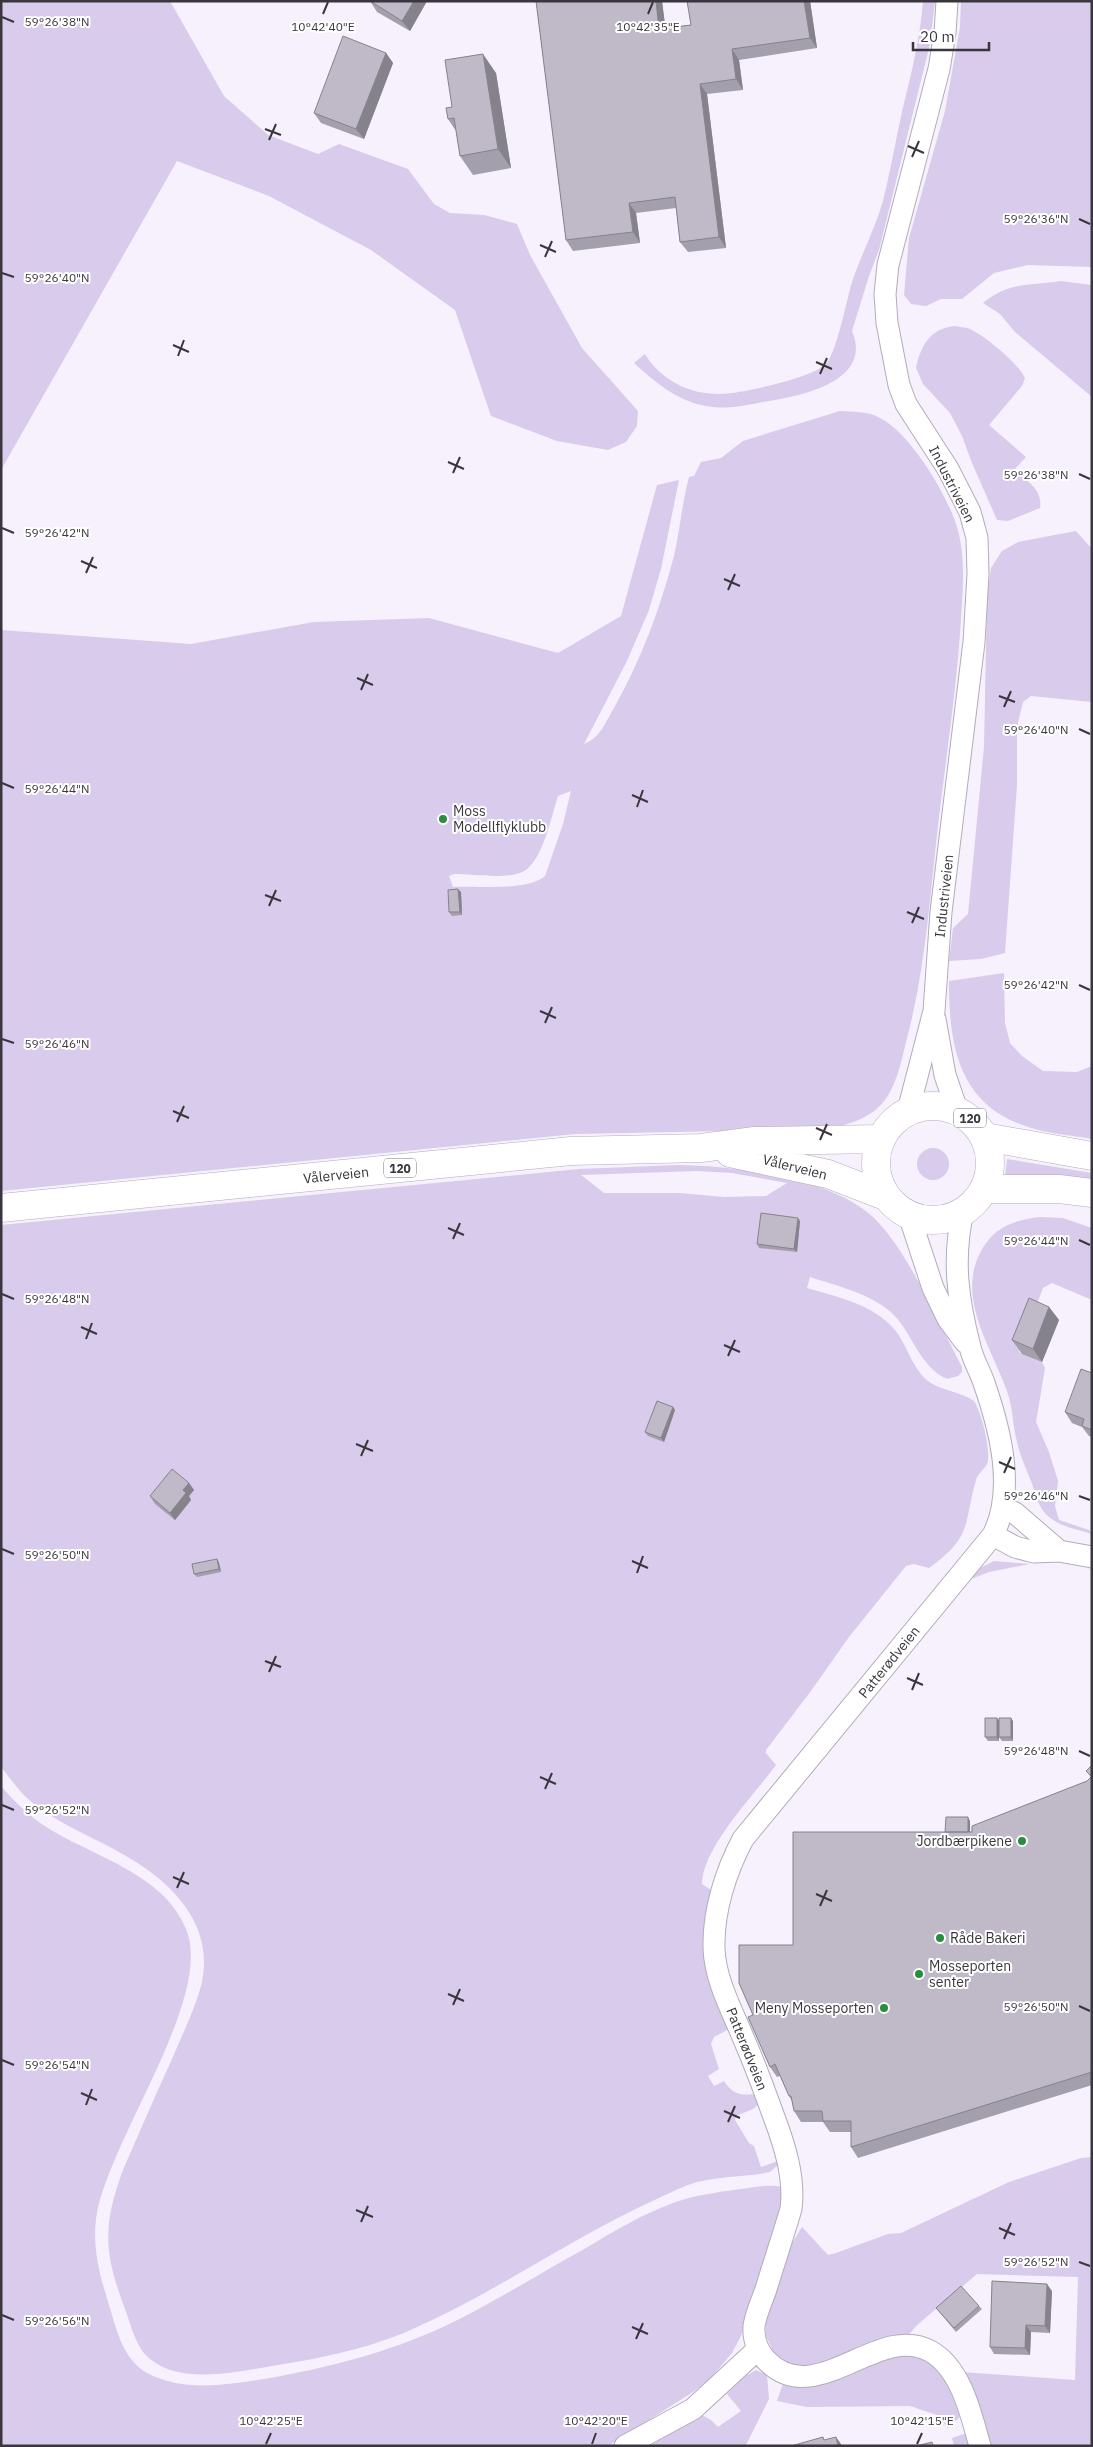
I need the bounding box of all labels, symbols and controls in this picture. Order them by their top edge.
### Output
text: 59°26'38"N [24,14,90,29]
text: 10°42'40"E [291,19,355,34]
text: 10°42'35"E [616,19,680,34]
scale bar [913,20,989,52]
text: 20 m [920,27,955,46]
text: 59°26'36"N [1003,211,1069,226]
text: 59°26'40"N [24,270,90,285]
street label: Industriveien [925,443,979,525]
text: 59°26'38"N [1003,467,1069,482]
text: 59°26'42"N [24,525,90,540]
text: 59°26'40"N [1003,722,1069,737]
text: 59°26'44"N [24,781,90,796]
place label: Moss Modellflyklubb [453,802,546,836]
marker: Moss Modellflyklubb [437,813,449,825]
street label: Industriveien [931,854,957,938]
text: 59°26'42"N [1003,977,1069,992]
text: 59°26'46"N [24,1036,90,1051]
road number: 120 [954,1108,986,1128]
street label: Vålerveien [761,1150,829,1184]
road number: 120 [384,1158,416,1178]
street label: Vålerveien [302,1163,370,1187]
text: 59°26'44"N [1003,1233,1069,1248]
text: 59°26'48"N [24,1291,90,1306]
text: 59°26'46"N [1003,1488,1069,1503]
text: 59°26'50"N [24,1547,90,1562]
street label: Patterødveien [854,1622,924,1702]
text: 59°26'48"N [1003,1743,1069,1758]
text: 59°26'52"N [24,1802,90,1817]
place label: Jordbærpikene [916,1832,1012,1850]
marker: Jordbærpikene [1016,1835,1028,1847]
place label: Råde Bakeri [950,1929,1026,1947]
marker: Råde Bakeri [934,1932,946,1944]
place label: Mosseporten senter [929,1957,1011,1991]
marker: Mosseporten senter [913,1968,925,1980]
place label: Meny Mosseporten [755,1999,874,2017]
text: 59°26'50"N [1003,1999,1069,2014]
marker: Meny Mosseporten [878,2002,890,2014]
street label: Patterødveien [722,2005,772,2093]
text: 59°26'54"N [24,2057,90,2072]
text: 59°26'52"N [1003,2254,1069,2269]
text: 59°26'56"N [24,2313,90,2328]
text: 10°42'25"E [239,2413,303,2428]
text: 10°42'20"E [564,2413,628,2428]
text: 10°42'15"E [890,2413,954,2428]

